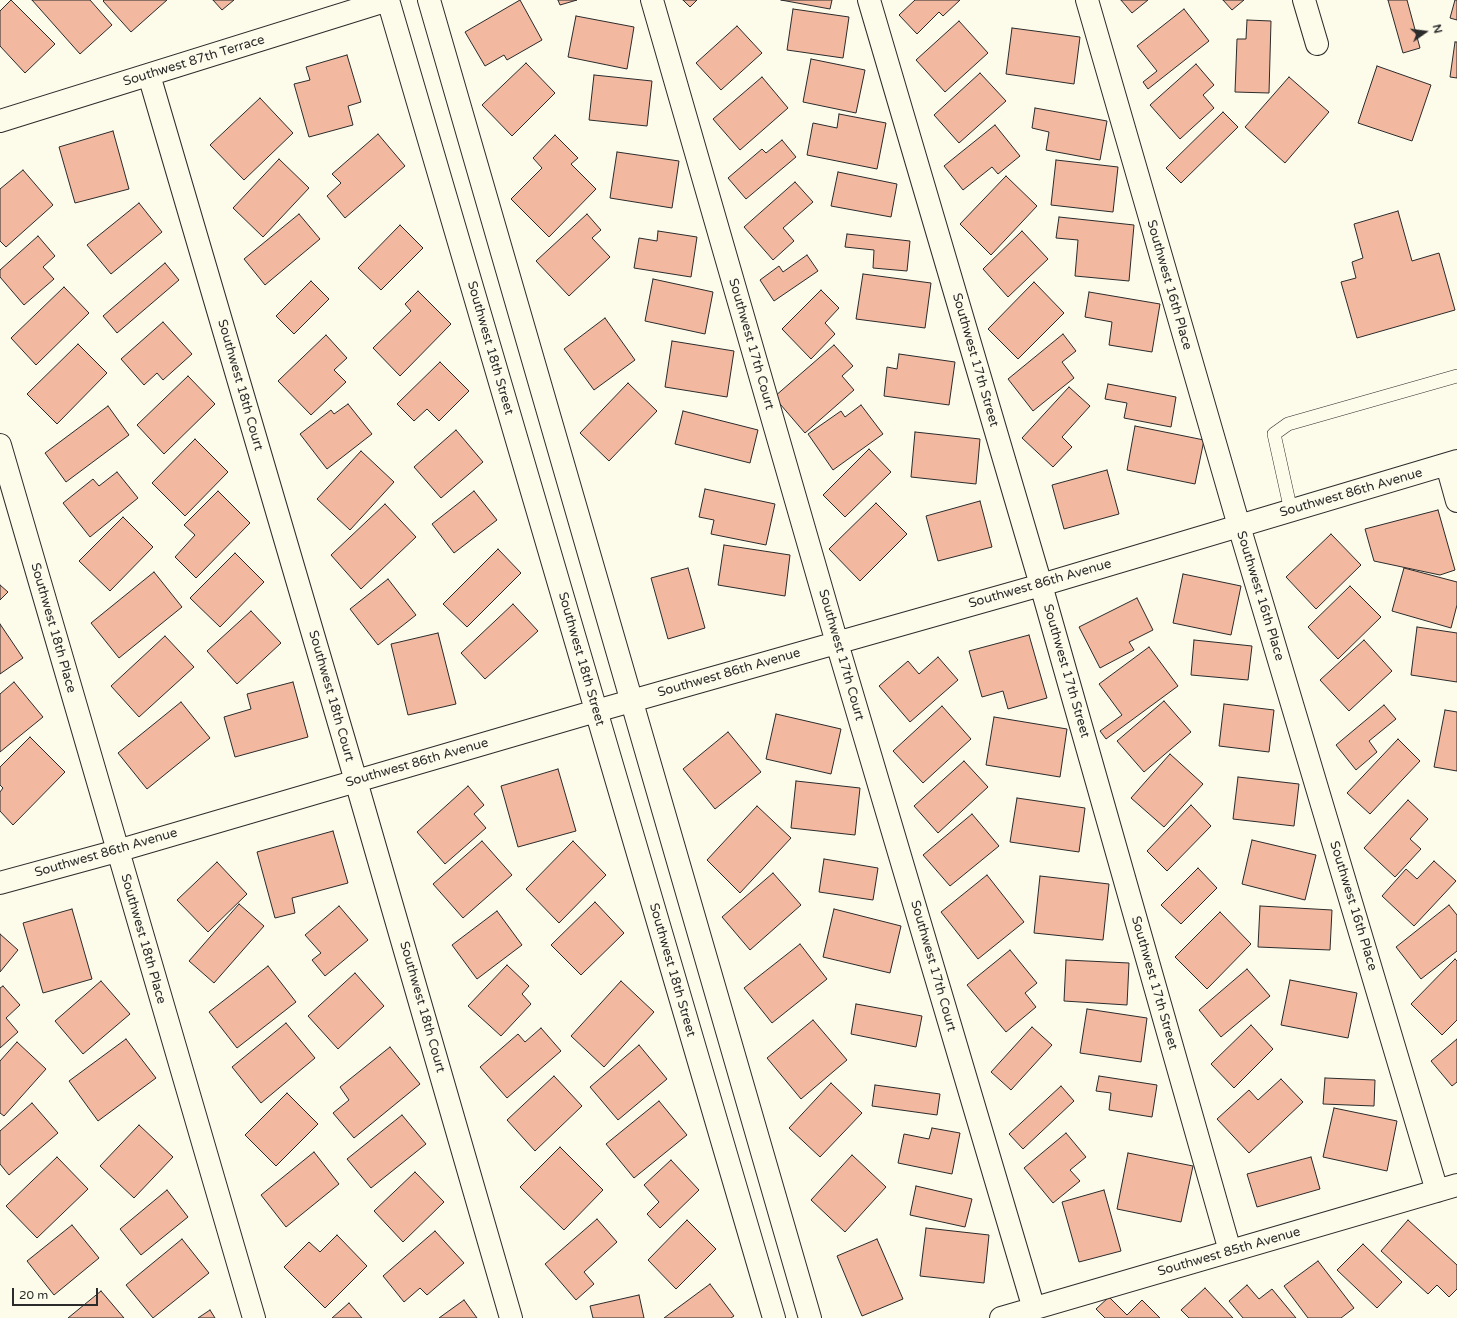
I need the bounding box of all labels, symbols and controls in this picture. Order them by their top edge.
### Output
north arrow [1405,12,1445,52]
text: N [1430,23,1445,35]
street label: Southwest 87th Terrace [121,32,267,90]
street label: Southwest 16th Place [1143,218,1195,352]
street label: Southwest 17th Court [725,277,777,411]
street label: Southwest 18th Street [463,279,517,417]
street label: Southwest 17th Street [948,291,1002,429]
street label: Southwest 18th Court [214,318,266,452]
street label: Southwest 86th Avenue [1278,465,1424,521]
street label: Southwest 16th Place [1233,529,1287,663]
street label: Southwest 86th Avenue [967,556,1113,612]
street label: Southwest 18th Place [27,561,79,695]
street label: Southwest 17th Court [815,588,867,722]
street label: Southwest 18th Street [554,590,608,728]
street label: Southwest 17th Street [1039,602,1093,740]
street label: Southwest 18th Court [305,629,357,763]
street label: Southwest 86th Avenue [656,645,802,701]
street label: Southwest 86th Avenue [344,735,490,791]
street label: Southwest 86th Avenue [33,825,179,881]
street label: Southwest 16th Place [1326,839,1380,973]
street label: Southwest 18th Place [117,872,169,1006]
street label: Southwest 17th Court [907,899,959,1033]
street label: Southwest 18th Street [645,901,699,1039]
street label: Southwest 17th Street [1127,914,1181,1052]
street label: Southwest 18th Court [396,940,448,1074]
street label: Southwest 85th Avenue [1156,1224,1302,1280]
scale bar [14,1280,100,1306]
text: 20 m [19,1288,48,1302]

